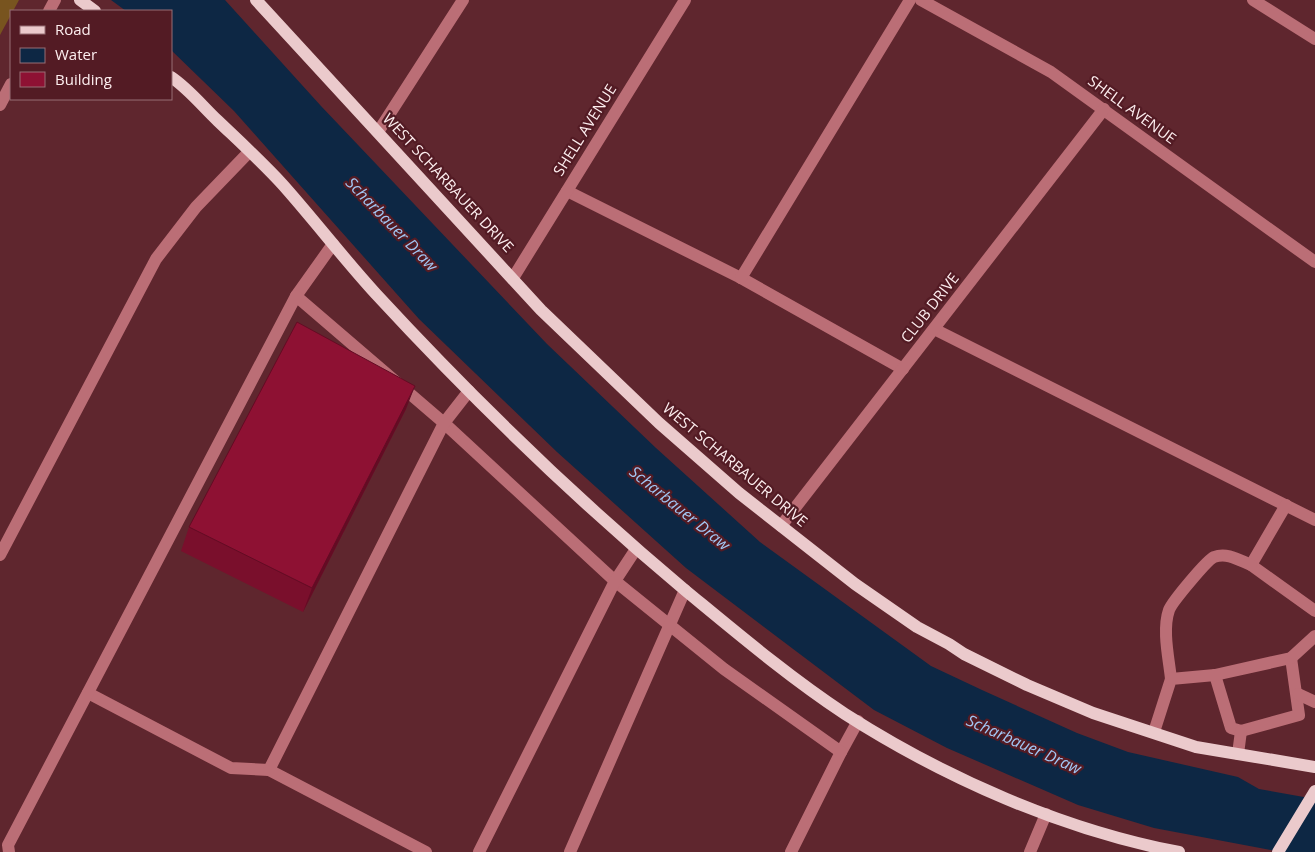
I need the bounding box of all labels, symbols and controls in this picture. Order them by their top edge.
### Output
legend [10,10,172,100]
text: Road [55,19,91,39]
text: Water [55,44,97,64]
text: Building [55,69,112,89]
street label: SHELL AVENUE [1084,70,1181,148]
street label: SHELL AVENUE [548,80,620,179]
street label: WEST SCHARBAUER DRIVE [379,108,519,256]
water label: Scharbauer Draw [341,172,444,277]
street label: CLUB DRIVE [896,268,963,346]
street label: WEST SCHARBAUER DRIVE [659,398,812,531]
water label: Scharbauer Draw [625,461,736,556]
water label: Scharbauer Draw [963,709,1086,780]

